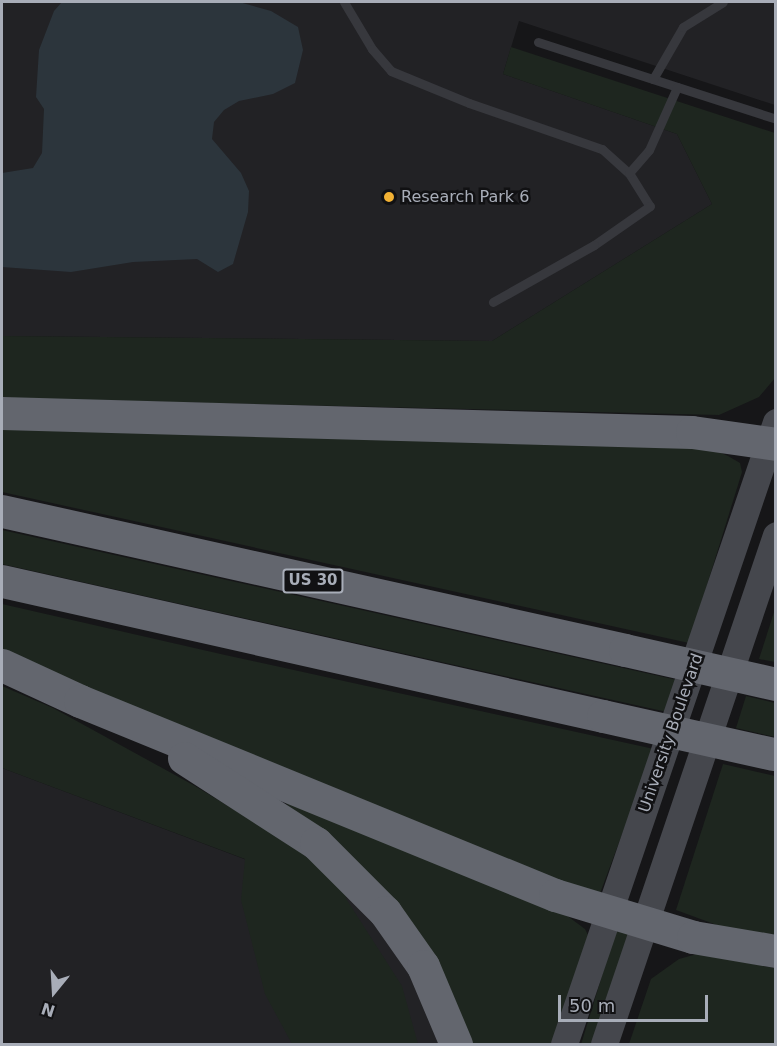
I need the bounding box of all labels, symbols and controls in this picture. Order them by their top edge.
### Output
place label: Research Park 6 [401,187,529,207]
marker: Research Park 6 [382,190,396,204]
road number: US 30 [282,569,344,593]
street label: University Boulevard [635,651,707,815]
north arrow [24,962,84,1022]
scale bar [561,983,711,1021]
text: 50 m [569,995,615,1016]
text: N [39,998,58,1021]

